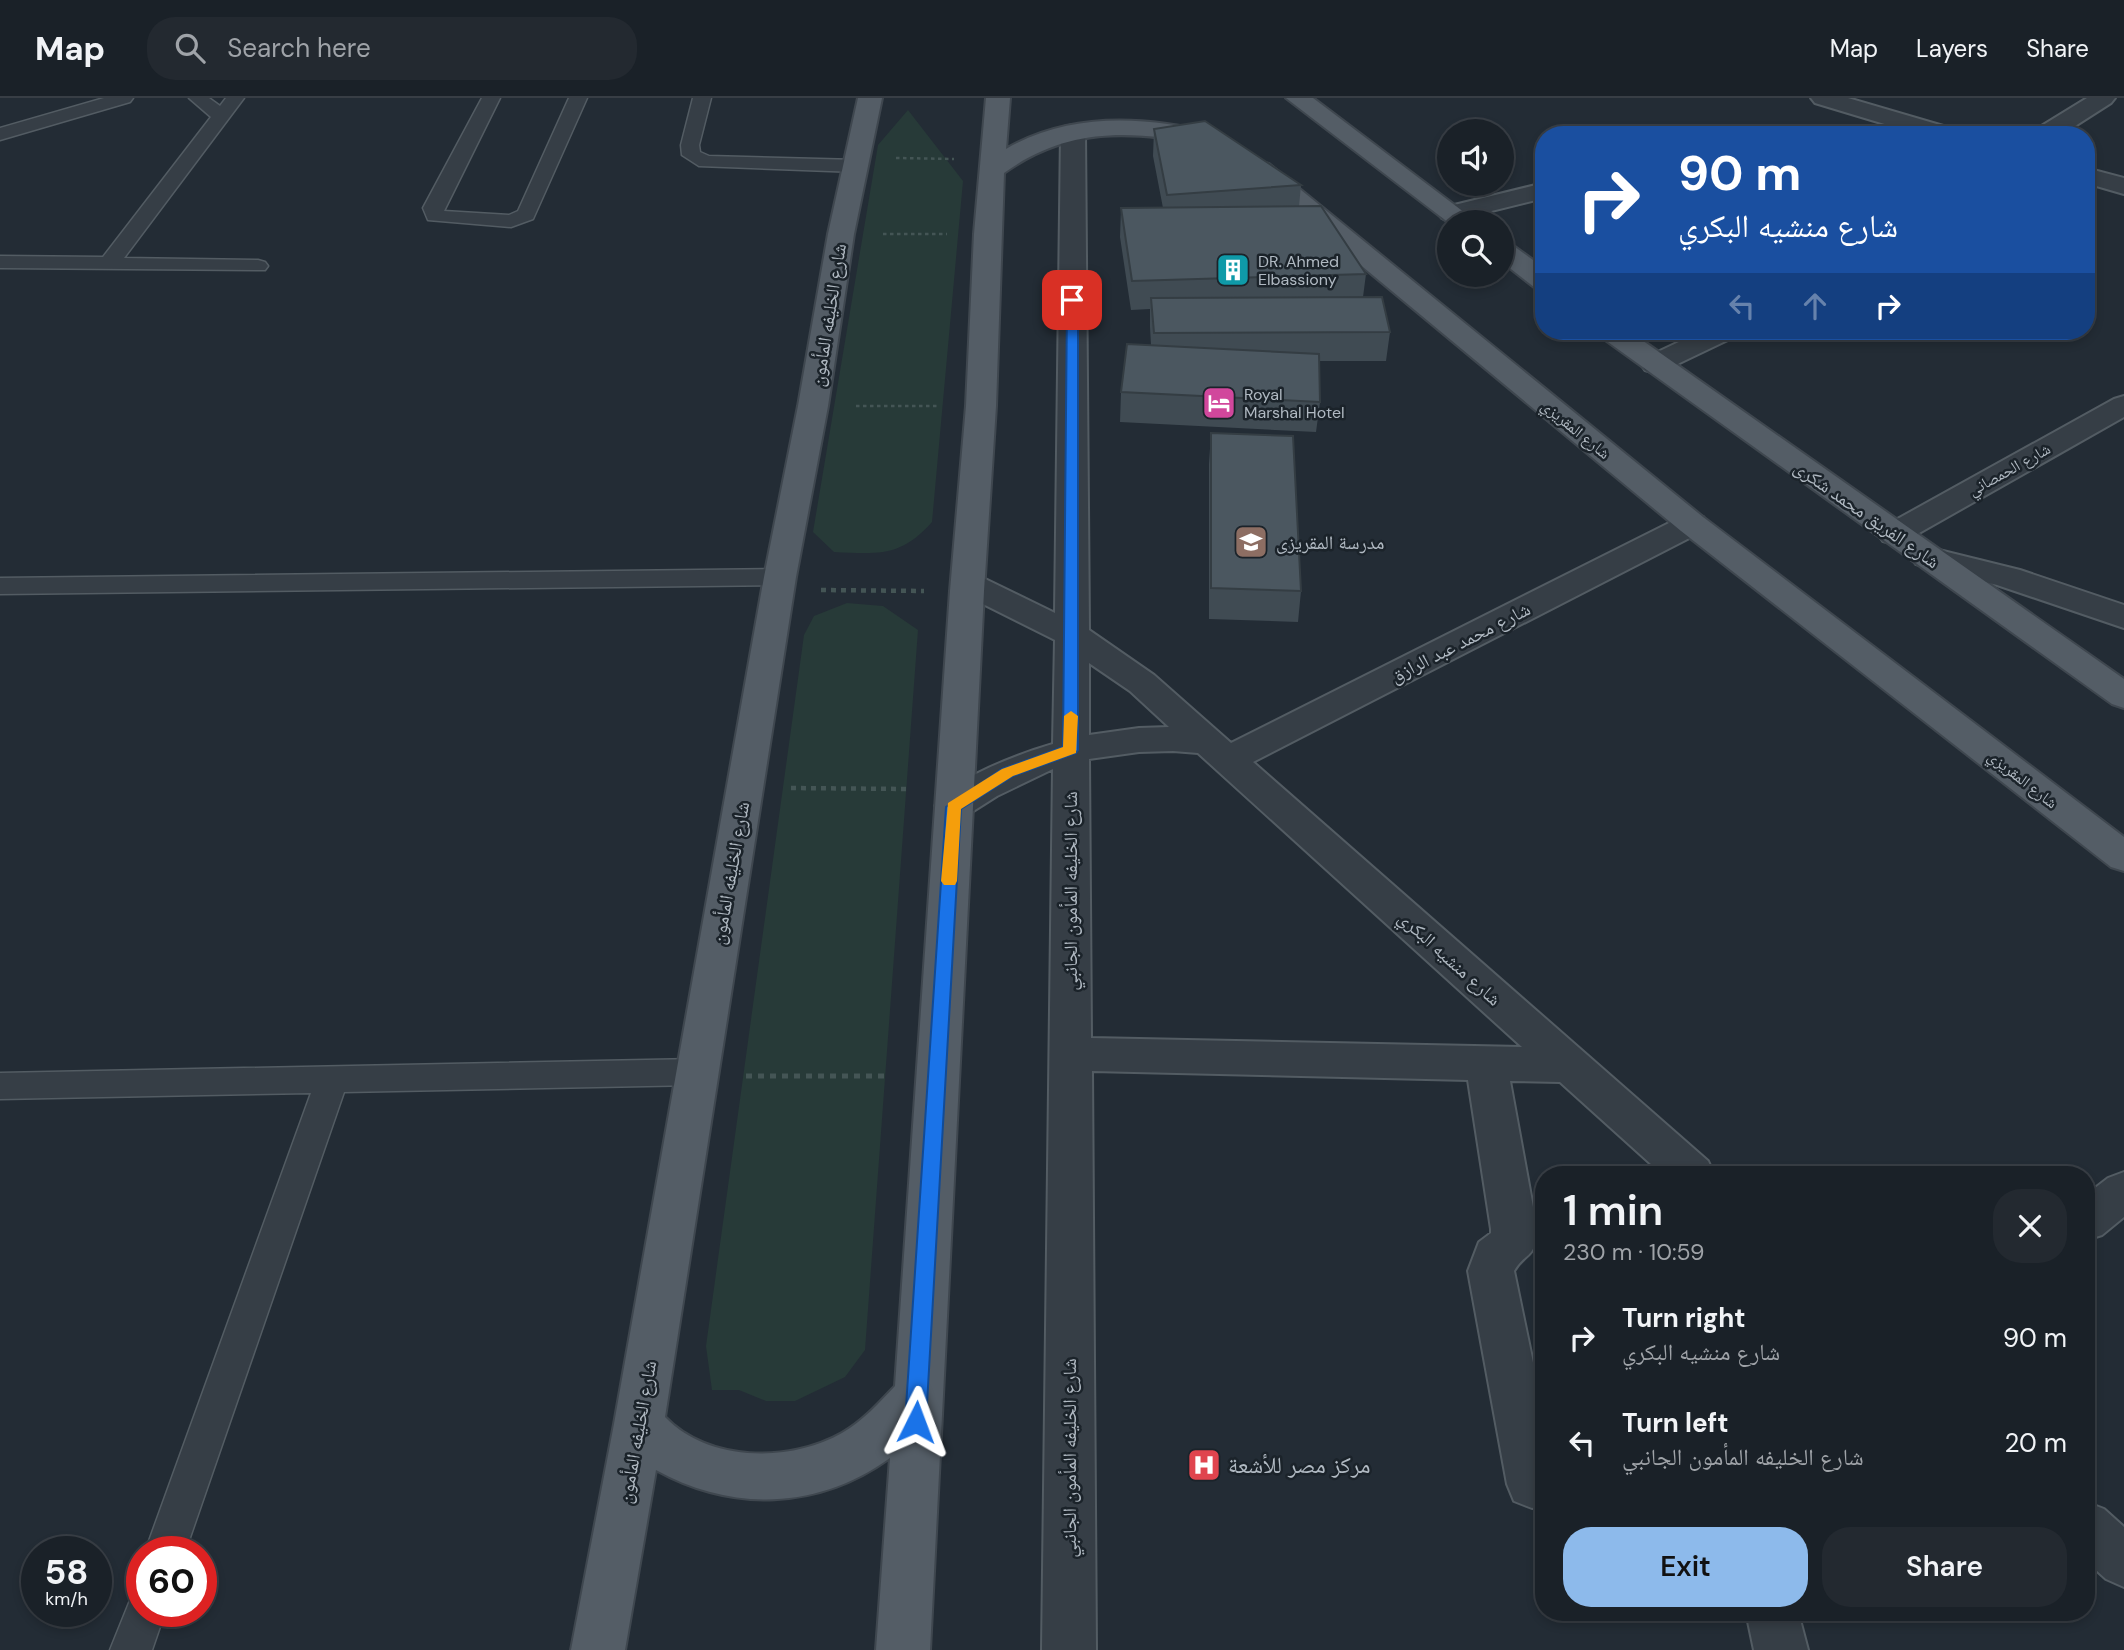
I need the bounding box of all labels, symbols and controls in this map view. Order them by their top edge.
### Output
search box [147,17,637,80]
text: Map [35,27,105,70]
icon: search [171,29,209,67]
text: Search here [227,31,371,65]
text: Map [1830,33,1878,64]
text: Layers [1916,33,1988,64]
text: Share [2026,33,2089,64]
map controls [1437,119,1514,287]
button: sound [1437,119,1514,196]
text: 90 m [1678,141,1801,205]
icon: right [1563,154,1654,245]
text: شارع منشيه البكري [1678,205,1898,247]
button: search [1437,210,1514,287]
street label: شارع الخليفه المأمون [805,242,852,389]
building icon: DR. Ahmed Elbassiony [1214,251,1252,289]
place label: DR. Ahmed Elbassiony [1258,251,1339,290]
pin [1042,270,1102,330]
icon: arrive [1053,281,1091,319]
icon: left [1723,287,1761,325]
icon: ahead [1796,287,1834,325]
icon: right [1869,287,1907,325]
hotel icon: Royal Marshal Hotel [1200,384,1238,422]
place label: Royal Marshal Hotel [1244,384,1345,423]
street label: شارع المقريزي [1536,395,1615,465]
street label: شارع الحمصاني [1964,438,2055,502]
street label: شارع الفريق محمد شكرى [1789,455,1944,574]
school or university icon: مدرسة المقريزى [1232,523,1270,561]
place label: مدرسة المقريزى [1276,530,1385,555]
street label: شارع محمد عبد الرازق [1386,596,1535,689]
street label: شارع المقريزي [1982,746,2062,815]
street label: شارع الخليفه المأمون الجانبي [1058,791,1086,991]
street label: شارع الخليفه المأمون [706,800,755,947]
street label: شارع منشيه البكري [1391,905,1507,1013]
text: 1 min [1563,1183,1663,1238]
button: close [1993,1189,2067,1263]
text: 230 m · 10:59 [1563,1237,1704,1267]
text: Turn right [1622,1301,1746,1335]
icon: right [1563,1319,1601,1357]
text: 90 m [2003,1321,2067,1355]
text: شارع منشيه البكري [1622,1337,1780,1367]
street label: شارع الخليفه المأمون الجانبي [1057,1358,1085,1558]
street label: شارع الخليفه المأمون [613,1359,662,1506]
position arrow [879,1385,953,1459]
text: Turn left [1622,1406,1729,1440]
icon: left [1563,1424,1601,1462]
text: 20 m [2004,1426,2067,1460]
text: شارع الخليفه المأمون الجانبي [1622,1442,1864,1472]
hospital icon: مركز مصر للأشعة [1185,1446,1223,1484]
place label: مركز مصر للأشعة [1228,1450,1371,1480]
button: Exit [1563,1527,1808,1607]
button: Share [1822,1527,2067,1607]
speed limit sign: 60 [126,1536,217,1627]
text: 58 [45,1549,88,1595]
text: km/h [45,1587,88,1611]

